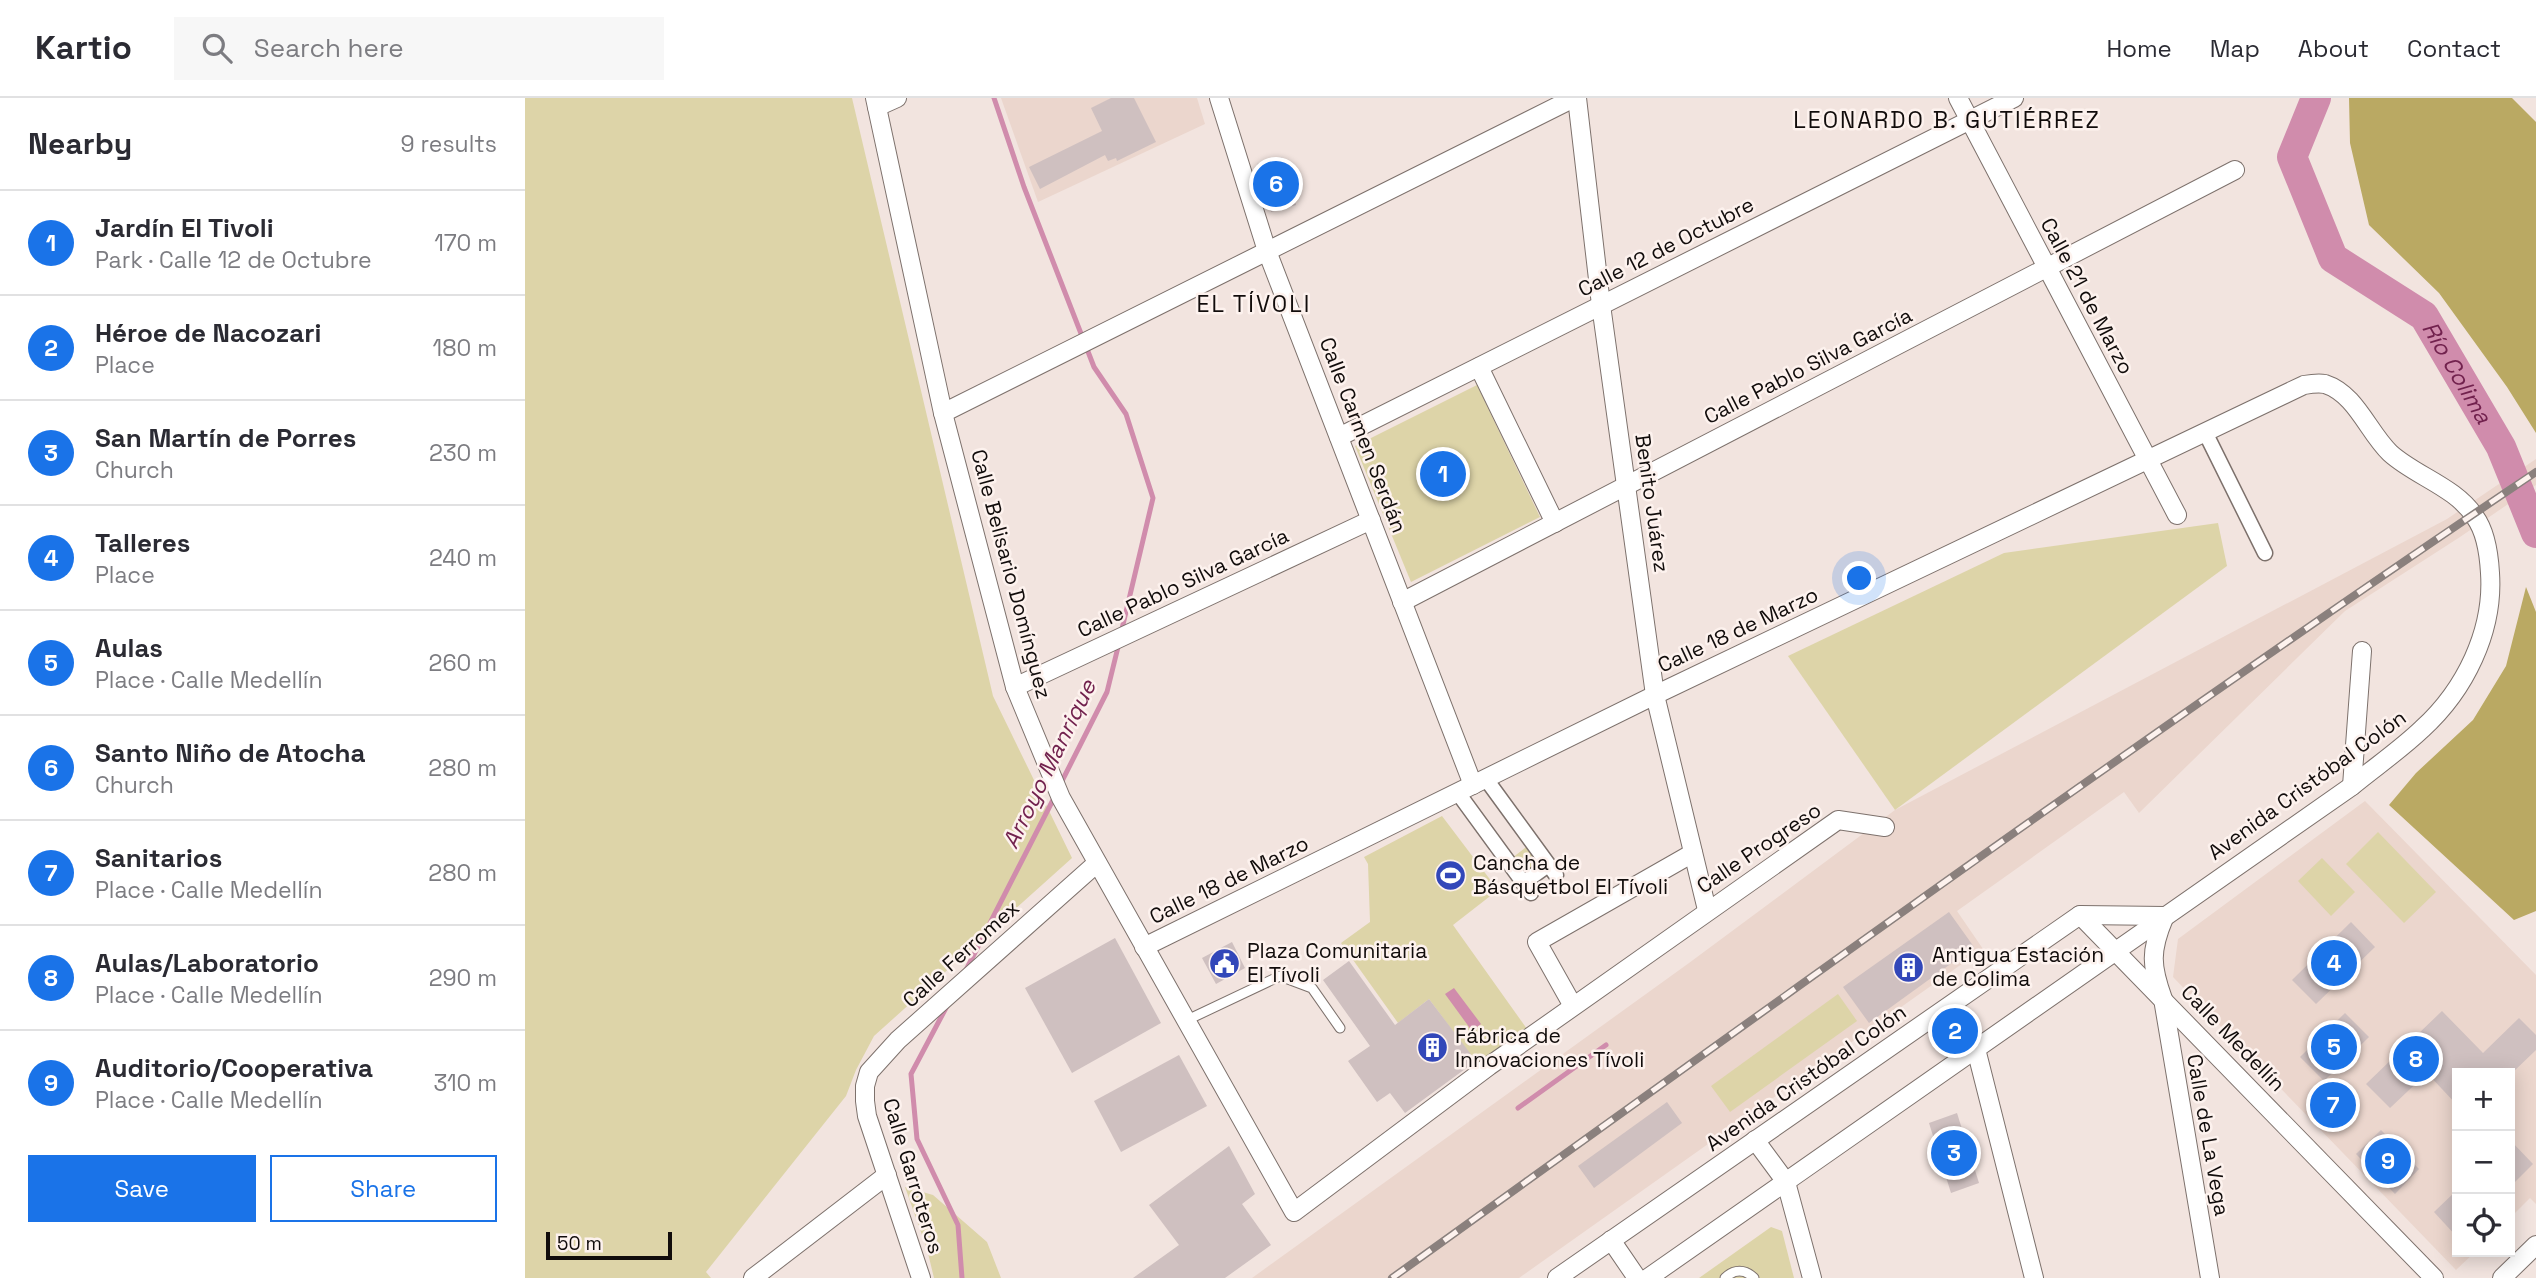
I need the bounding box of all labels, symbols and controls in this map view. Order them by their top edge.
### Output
search box [174,17,664,80]
text: Kartio [35,27,132,69]
icon: search [198,29,236,67]
text: Search here [254,31,404,65]
text: Home [2106,33,2172,64]
text: Map [2210,33,2260,64]
text: About [2298,33,2369,64]
text: Contact [2407,33,2501,64]
district label: LEONARDO B. GUTIÉRREZ [1793,105,2101,135]
text: Nearby [28,124,132,163]
text: 9 results [401,129,497,159]
pin: 6 [1253,158,1299,210]
street label: Calle 12 de Octubre [1573,190,1758,303]
text: Jardín El Tivoli [95,211,274,245]
street label: Calle 21 de Marzo [2035,213,2140,379]
text: 1 [46,228,56,258]
text: 170 m [434,228,497,258]
text: Park · Calle 12 de Octubre [95,245,372,275]
district label: EL TÍVOLI [1197,289,1311,319]
street label: Calle Pablo Silva García [1699,301,1916,430]
text: Héroe de Nacozari [95,316,321,350]
water label: Río Colima [2415,316,2499,430]
text: 2 [44,333,58,363]
text: 180 m [433,333,497,363]
street label: Calle Carmen Serdán [1314,333,1413,536]
text: Place [95,350,155,380]
text: San Martín de Porres [95,421,356,455]
street label: Benito Juárez [1629,432,1676,574]
text: 3 [44,438,58,468]
text: 230 m [429,438,497,468]
street label: Calle Belisario Domínguez [965,446,1058,702]
pin: 1 [1420,448,1466,500]
text: Church [95,455,174,485]
street label: Calle Pablo Silva García [1073,522,1293,643]
text: Talleres [95,526,190,560]
text: 4 [44,543,58,573]
text: 240 m [429,543,497,573]
text: Place [95,560,155,590]
your location [1842,561,1876,595]
street label: Calle 18 de Marzo [1653,581,1822,679]
text: Aulas [95,631,163,665]
text: 5 [44,648,58,678]
text: 260 m [429,648,497,678]
text: Place · Calle Medellín [95,665,323,695]
water label: Arroyo Manrique [995,674,1103,853]
street label: Avenida Cristóbal Colón [2202,704,2411,866]
text: Santo Niño de Atocha [95,736,365,770]
text: 6 [44,753,58,783]
text: 280 m [428,753,497,783]
text: Church [95,770,174,800]
street label: Calle Progreso [1691,796,1826,899]
street label: Calle 18 de Marzo [1145,829,1313,930]
text: Sanitarios [95,841,222,875]
place label: Cancha de Básquetbol El Tívoli [1473,849,1668,900]
text: 7 [45,858,57,888]
text: 280 m [428,858,497,888]
sports icon: Cancha de Básquetbol El Tívoli [1433,858,1467,892]
text: Place · Calle Medellín [95,875,323,905]
street label: Calle Ferromex [897,894,1025,1013]
place label: Plaza Comunitaria El Tívoli [1247,937,1427,988]
pin: 4 [2311,937,2357,989]
place label: Antigua Estación de Colima [1932,941,2104,992]
text: Aulas/Laboratorio [95,946,319,980]
public building icon: Plaza Comunitaria El Tívoli [1207,946,1241,980]
building icon: Antigua Estación de Colima [1892,950,1926,984]
text: 8 [44,963,58,993]
text: 290 m [429,963,497,993]
street label: Calle Medellín [2176,978,2291,1097]
text: Place · Calle Medellín [95,980,323,1010]
street label: Avenida Cristóbal Colón [1700,998,1911,1157]
pin: 2 [1932,1005,1978,1057]
pin: 5 [2311,1021,2357,1073]
place label: Fábrica de Innovaciones Tívoli [1455,1022,1644,1073]
building icon: Fábrica de Innovaciones Tívoli [1415,1031,1449,1065]
pin: 8 [2393,1033,2439,1085]
text: Auditorio/Cooperativa [95,1051,373,1085]
street label: Calle de La Vega [2181,1052,2236,1218]
text: 9 [44,1068,58,1098]
text: 310 m [433,1068,497,1098]
map controls [2452,1068,2515,1257]
button: + [2452,1068,2515,1131]
pin: 7 [2310,1079,2356,1131]
text: Place · Calle Medellín [95,1085,323,1115]
street label: Calle Garroteros [877,1095,950,1257]
pin: 3 [1931,1127,1977,1179]
button: − [2452,1131,2515,1194]
pin: 9 [2365,1135,2411,1187]
button: Save [28,1155,256,1222]
button: Share [270,1155,497,1222]
button: locate [2452,1194,2515,1257]
scale bar [546,1229,672,1261]
text: 50 m [557,1231,602,1256]

